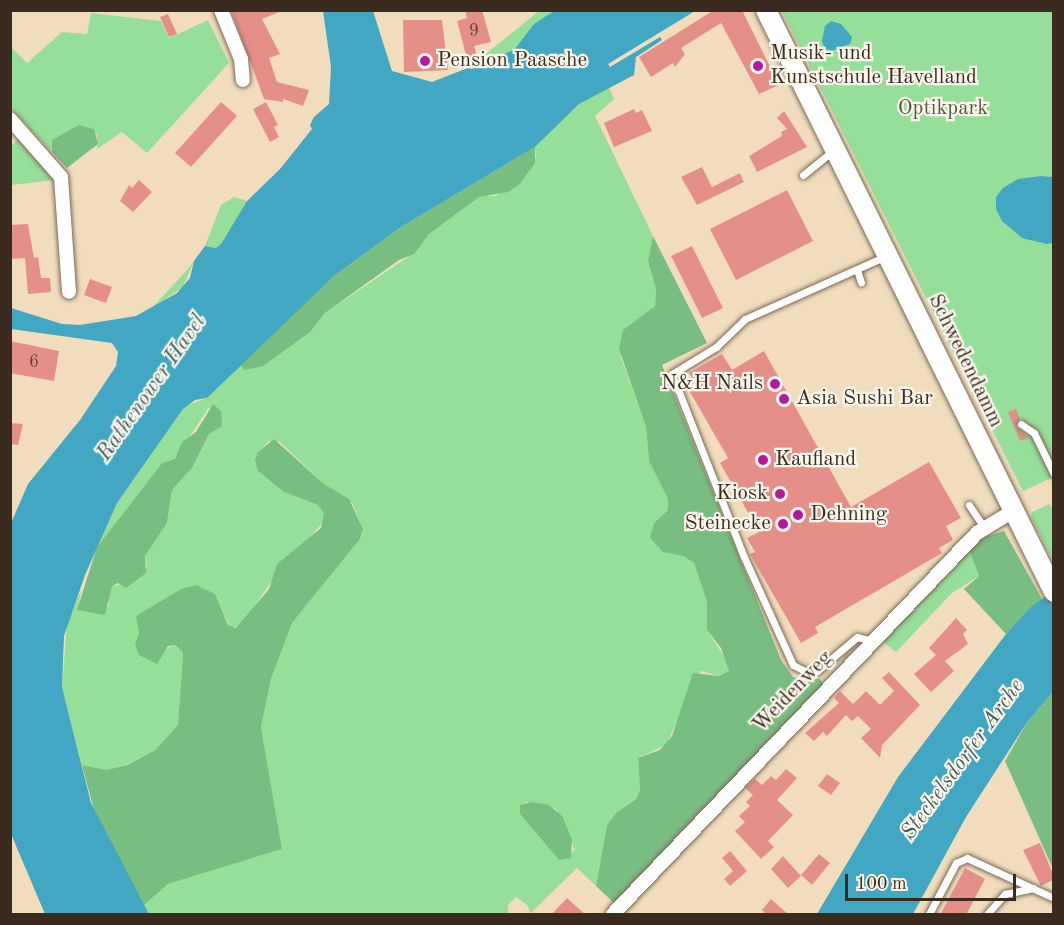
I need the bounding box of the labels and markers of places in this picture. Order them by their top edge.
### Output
place label: Musik- und Kunstschule Havelland [770,41,977,91]
place label: Pension Paasche [437,48,587,74]
marker: Pension Paasche [418,54,432,68]
marker: Musik- und Kunstschule Havelland [751,59,765,73]
place label: N&H Nails [661,371,763,397]
marker: N&H Nails [768,377,782,391]
place label: Asia Sushi Bar [796,386,933,412]
marker: Asia Sushi Bar [777,392,791,406]
place label: Kaufland [775,447,856,473]
marker: Kaufland [756,453,770,467]
place label: Kiosk [716,481,768,507]
marker: Kiosk [773,487,787,501]
place label: Dehning [810,502,887,528]
marker: Dehning [791,508,805,522]
place label: Steinecke [685,511,771,537]
marker: Steinecke [776,517,790,531]

